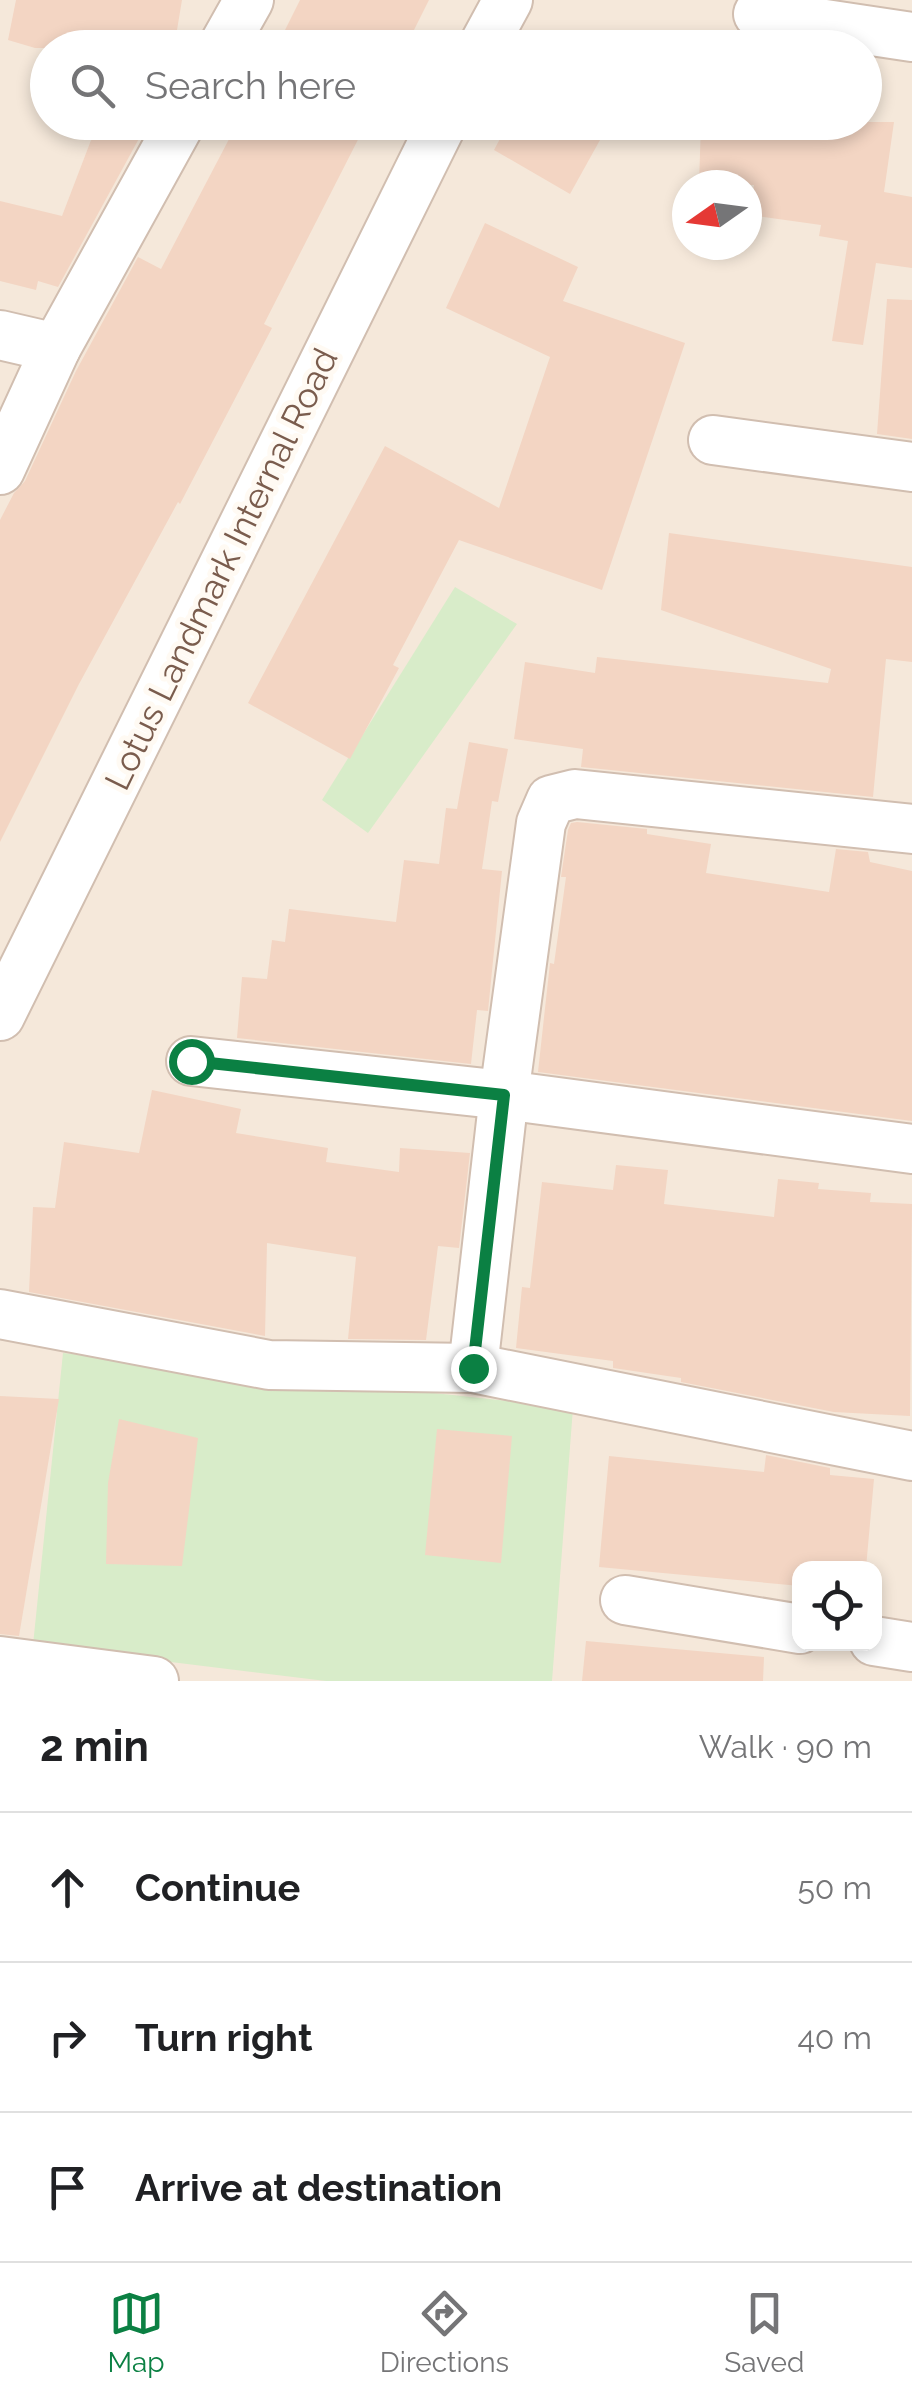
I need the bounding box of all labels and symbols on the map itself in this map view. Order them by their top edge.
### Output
north arrow [672,170,762,260]
street label: Lotus Landmark Internal Road [96,342,346,796]
route start [169,1039,215,1085]
route end [451,1346,497,1392]

